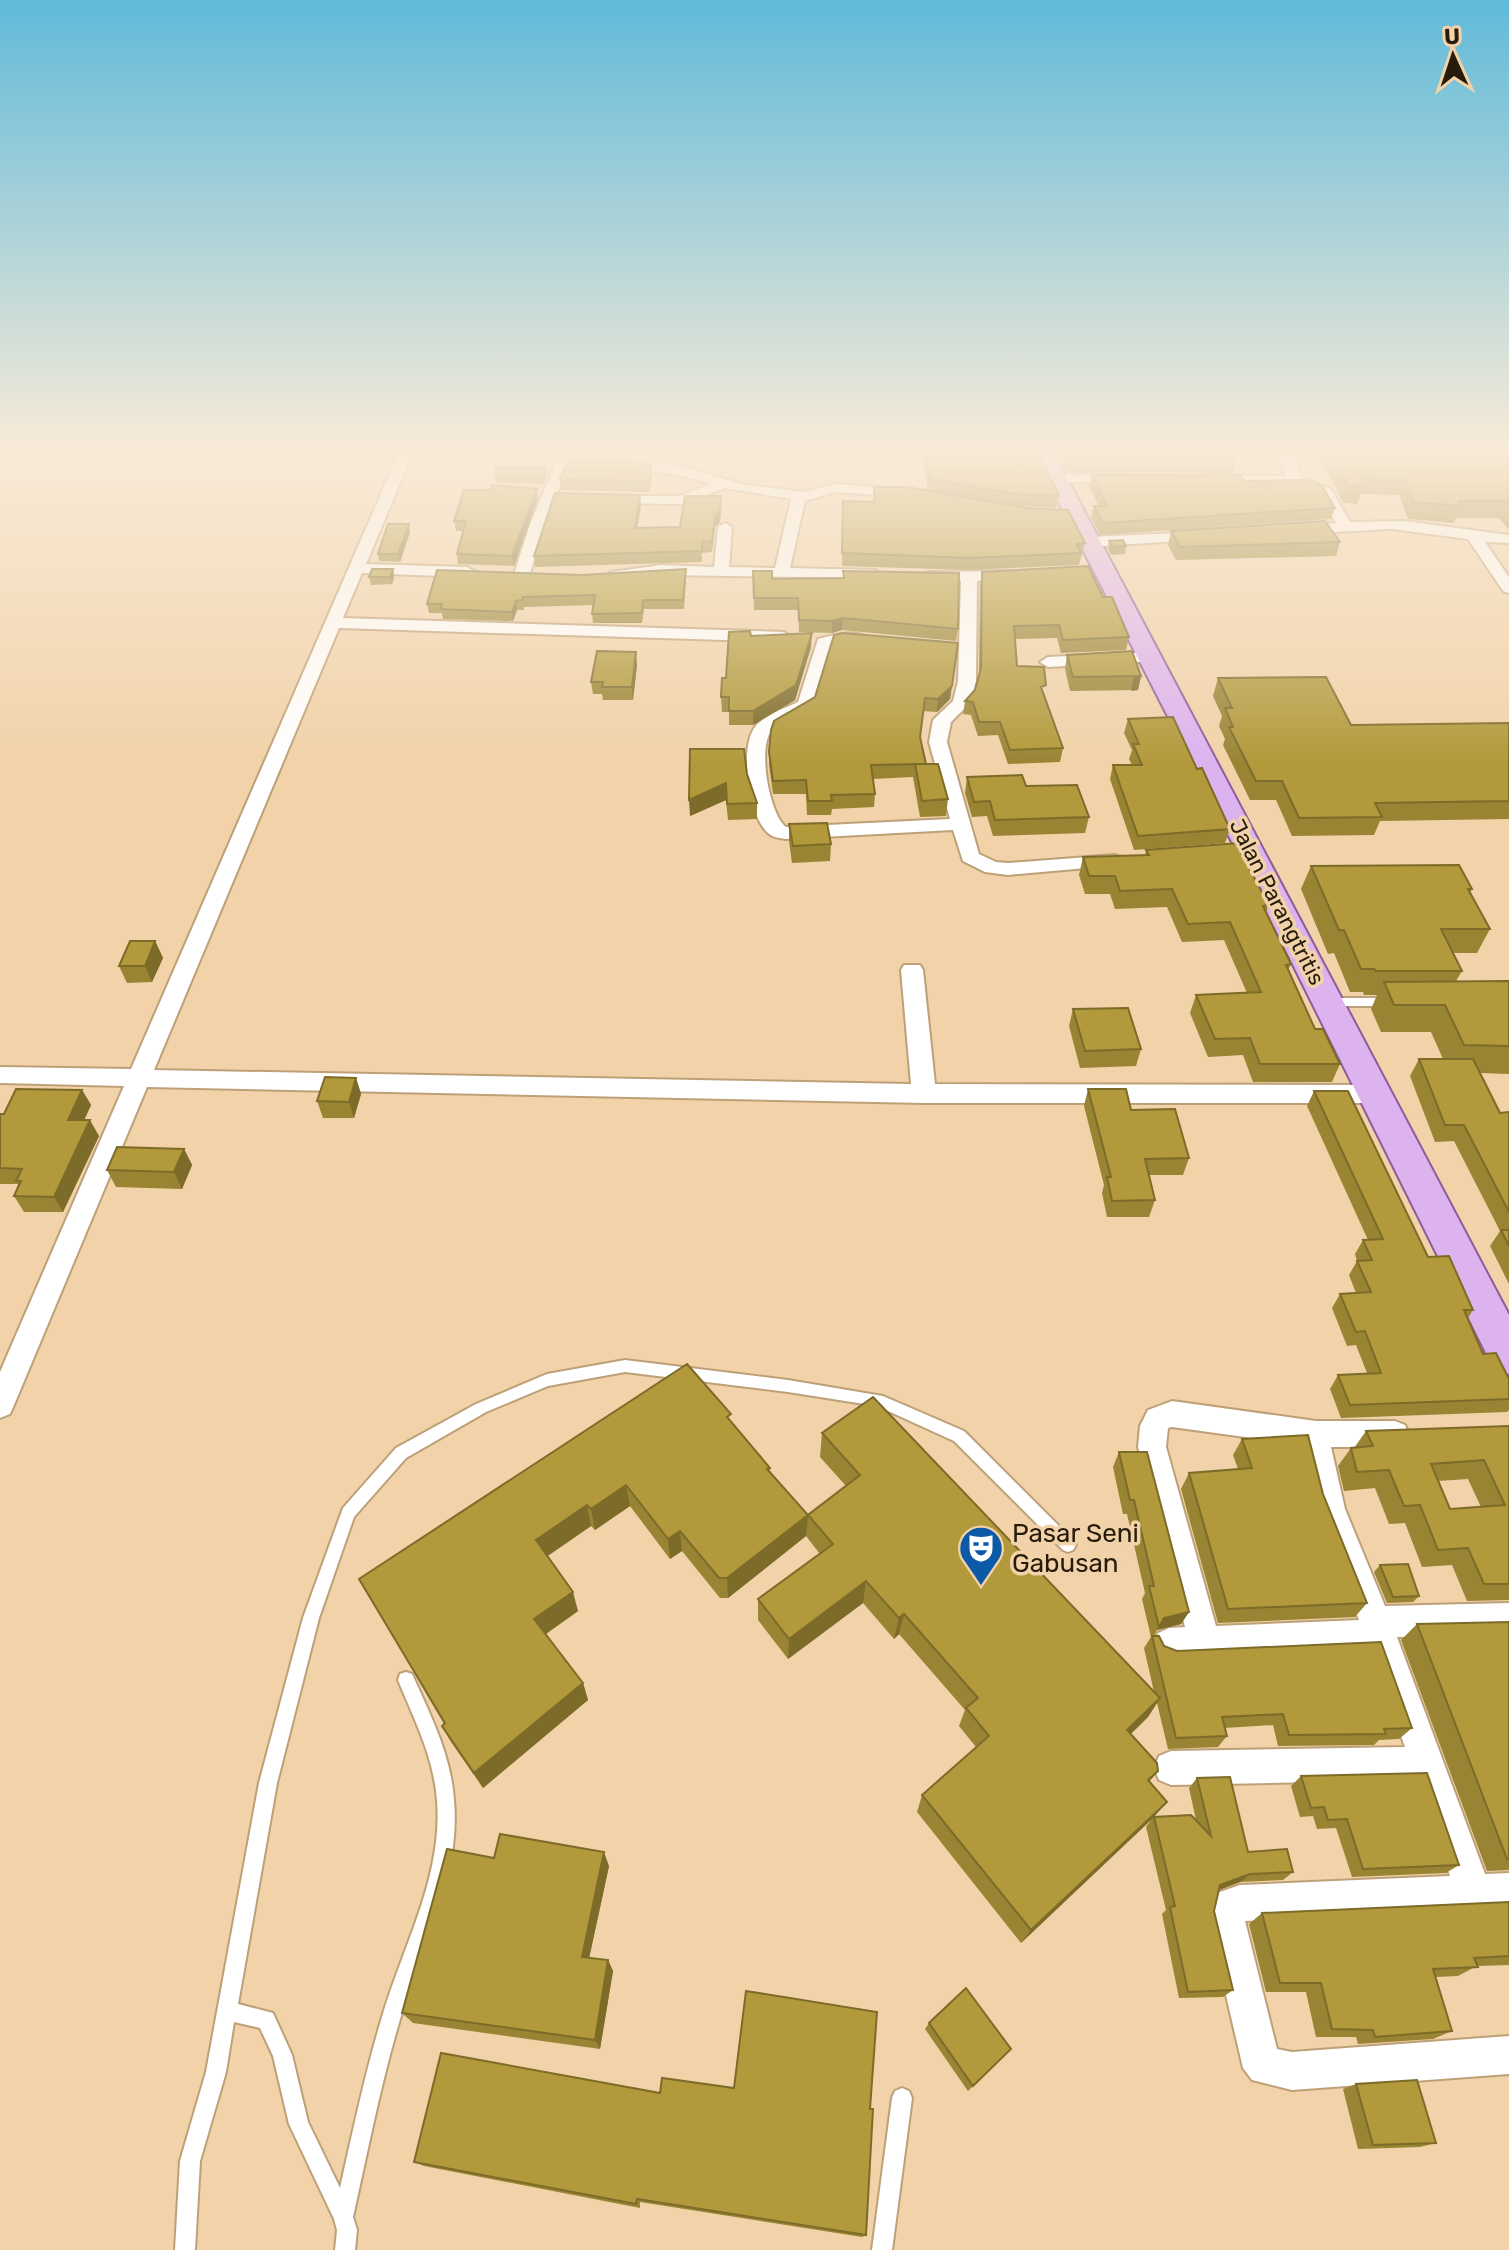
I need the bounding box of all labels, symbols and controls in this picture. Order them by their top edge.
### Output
north arrow [1413,16,1493,96]
text: U [1443,23,1461,50]
street label: Jalan Parangtritis [1224,815,1330,989]
place label: Pasar Seni Gabusan [1012,1518,1139,1579]
theatre icon: Pasar Seni Gabusan [957,1524,1005,1587]

